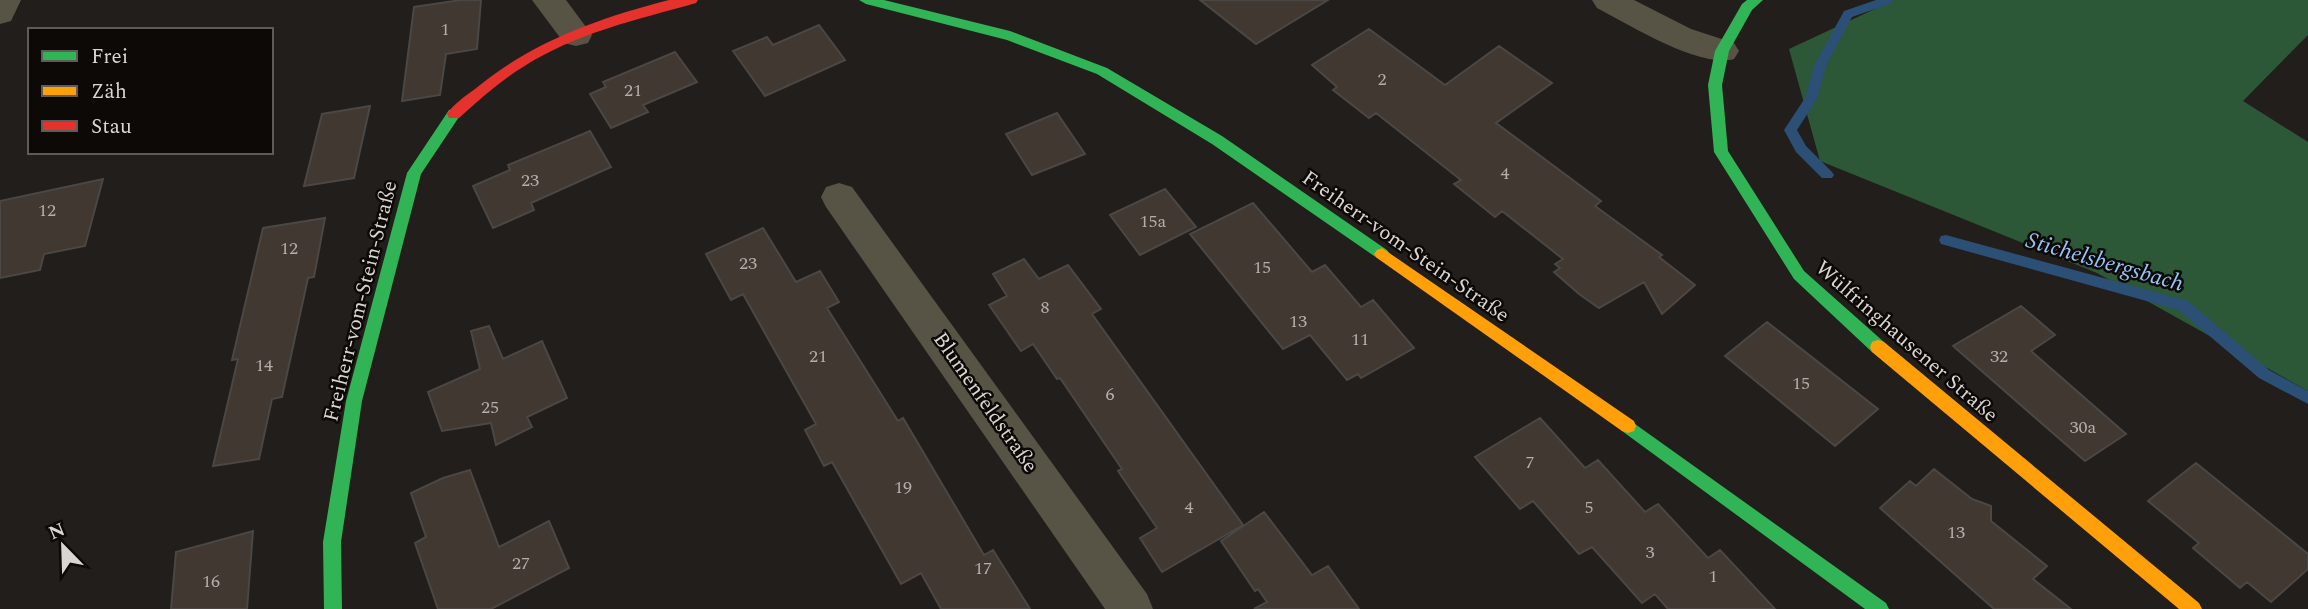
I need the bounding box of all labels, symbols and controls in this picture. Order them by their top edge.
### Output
house number: 1 [441,16,450,43]
legend [28,28,273,154]
text: Frei [91,41,128,73]
house number: 2 [1378,66,1387,93]
text: Zäh [91,76,127,108]
house number: 21 [624,77,642,104]
text: Stau [91,111,132,143]
house number: 4 [1501,160,1510,187]
street label: Freiherr-vom-Stein-Straße [1295,163,1516,331]
house number: 23 [521,167,539,194]
street label: Freiherr-vom-Stein-Straße [316,177,406,425]
house number: 12 [38,197,56,224]
house number: 15a [1140,208,1167,235]
water label: Stichelsbergsbach [2022,223,2188,302]
house number: 12 [280,235,298,262]
house number: 23 [739,250,757,277]
street label: Wülfringhausener Straße [1808,253,2005,431]
house number: 15 [1253,254,1271,281]
house number: 8 [1041,294,1050,321]
house number: 13 [1289,308,1307,335]
street label: Blumenfeldstraße [925,326,1046,479]
house number: 11 [1351,326,1369,353]
house number: 21 [809,343,827,370]
house number: 32 [1990,343,2008,370]
house number: 14 [255,352,273,379]
house number: 15 [1792,370,1810,397]
house number: 6 [1106,381,1115,408]
house number: 25 [481,394,499,421]
house number: 30a [2070,414,2097,441]
house number: 7 [1526,449,1535,476]
house number: 19 [894,474,912,501]
house number: 4 [1185,494,1194,521]
house number: 5 [1585,494,1594,521]
north arrow [28,511,98,581]
text: N [44,515,70,548]
house number: 13 [1947,519,1965,546]
house number: 3 [1646,539,1655,566]
house number: 27 [512,550,530,577]
house number: 17 [974,555,992,582]
house number: 1 [1709,563,1718,590]
house number: 16 [202,568,220,595]

